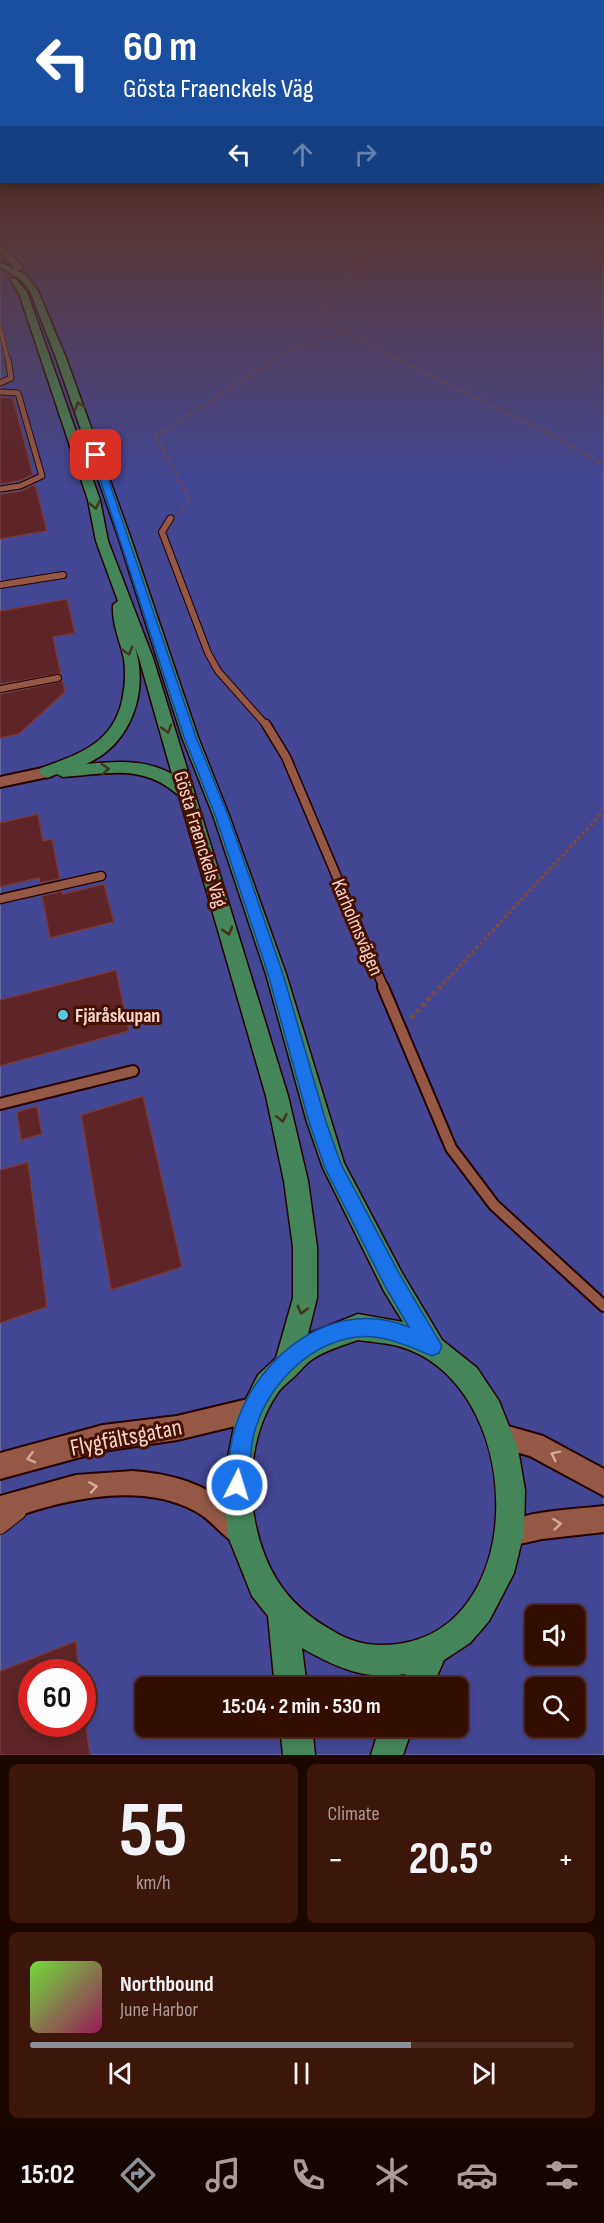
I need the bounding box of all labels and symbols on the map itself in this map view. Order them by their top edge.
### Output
one-way arrow [73,402,86,412]
pin [70,429,121,480]
one-way arrow [87,500,100,510]
one-way arrow [121,645,133,656]
one-way arrow [160,723,172,734]
one-way arrow [100,762,109,775]
street label: Gösta Fraenckels Väg [168,768,232,910]
street label: Karholmsvägen [326,875,388,979]
one-way arrow [221,925,234,935]
place label: Fjäråskupan [75,1004,160,1028]
marker: Fjäråskupan [56,1008,70,1022]
one-way arrow [275,1113,288,1123]
one-way arrow [297,1304,309,1315]
street label: Flygfältsgatan [68,1412,184,1463]
one-way arrow [26,1450,36,1463]
one-way arrow [550,1450,561,1462]
position arrow [205,1453,269,1517]
one-way arrow [88,1481,97,1493]
one-way arrow [552,1518,561,1531]
speed limit sign: 60 [18,1659,96,1737]

